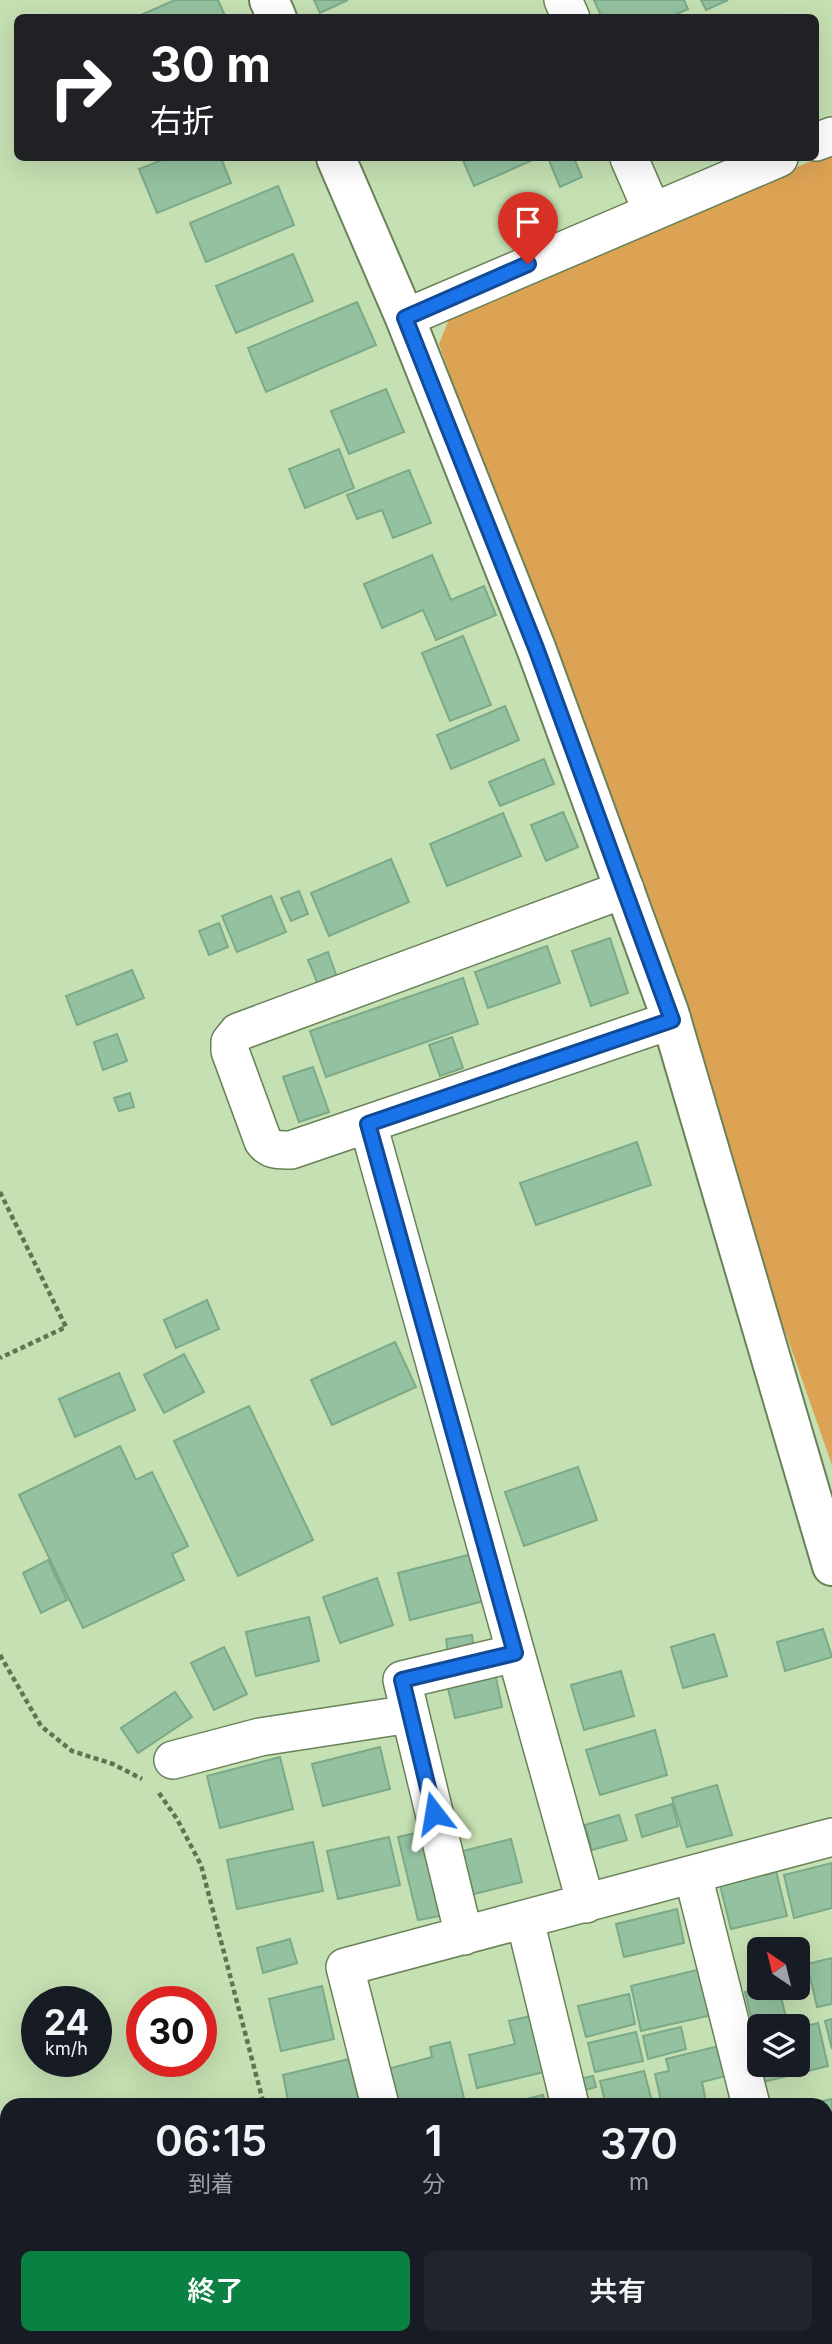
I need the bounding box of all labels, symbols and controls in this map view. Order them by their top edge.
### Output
text: 30 m [150,35,271,94]
icon: right [35,42,126,133]
text: 右折 [150,101,214,140]
pin [498,192,558,264]
icon: arrive [509,203,547,241]
position arrow [397,1776,471,1850]
north arrow [747,1937,810,2000]
map controls [747,1937,810,2077]
speed limit sign: 30 [126,1986,217,2077]
text: 24 [44,2001,89,2043]
button: layers [747,2014,810,2077]
text: km/h [45,2038,88,2059]
text: 06:15 [155,2115,267,2166]
text: 1 [425,2115,442,2166]
text: 370 [600,2118,678,2169]
text: m [629,2168,649,2196]
text: 到着 [188,2170,234,2198]
text: 分 [422,2170,445,2198]
button: 終了 [21,2251,410,2331]
button: 共有 [424,2251,812,2331]

